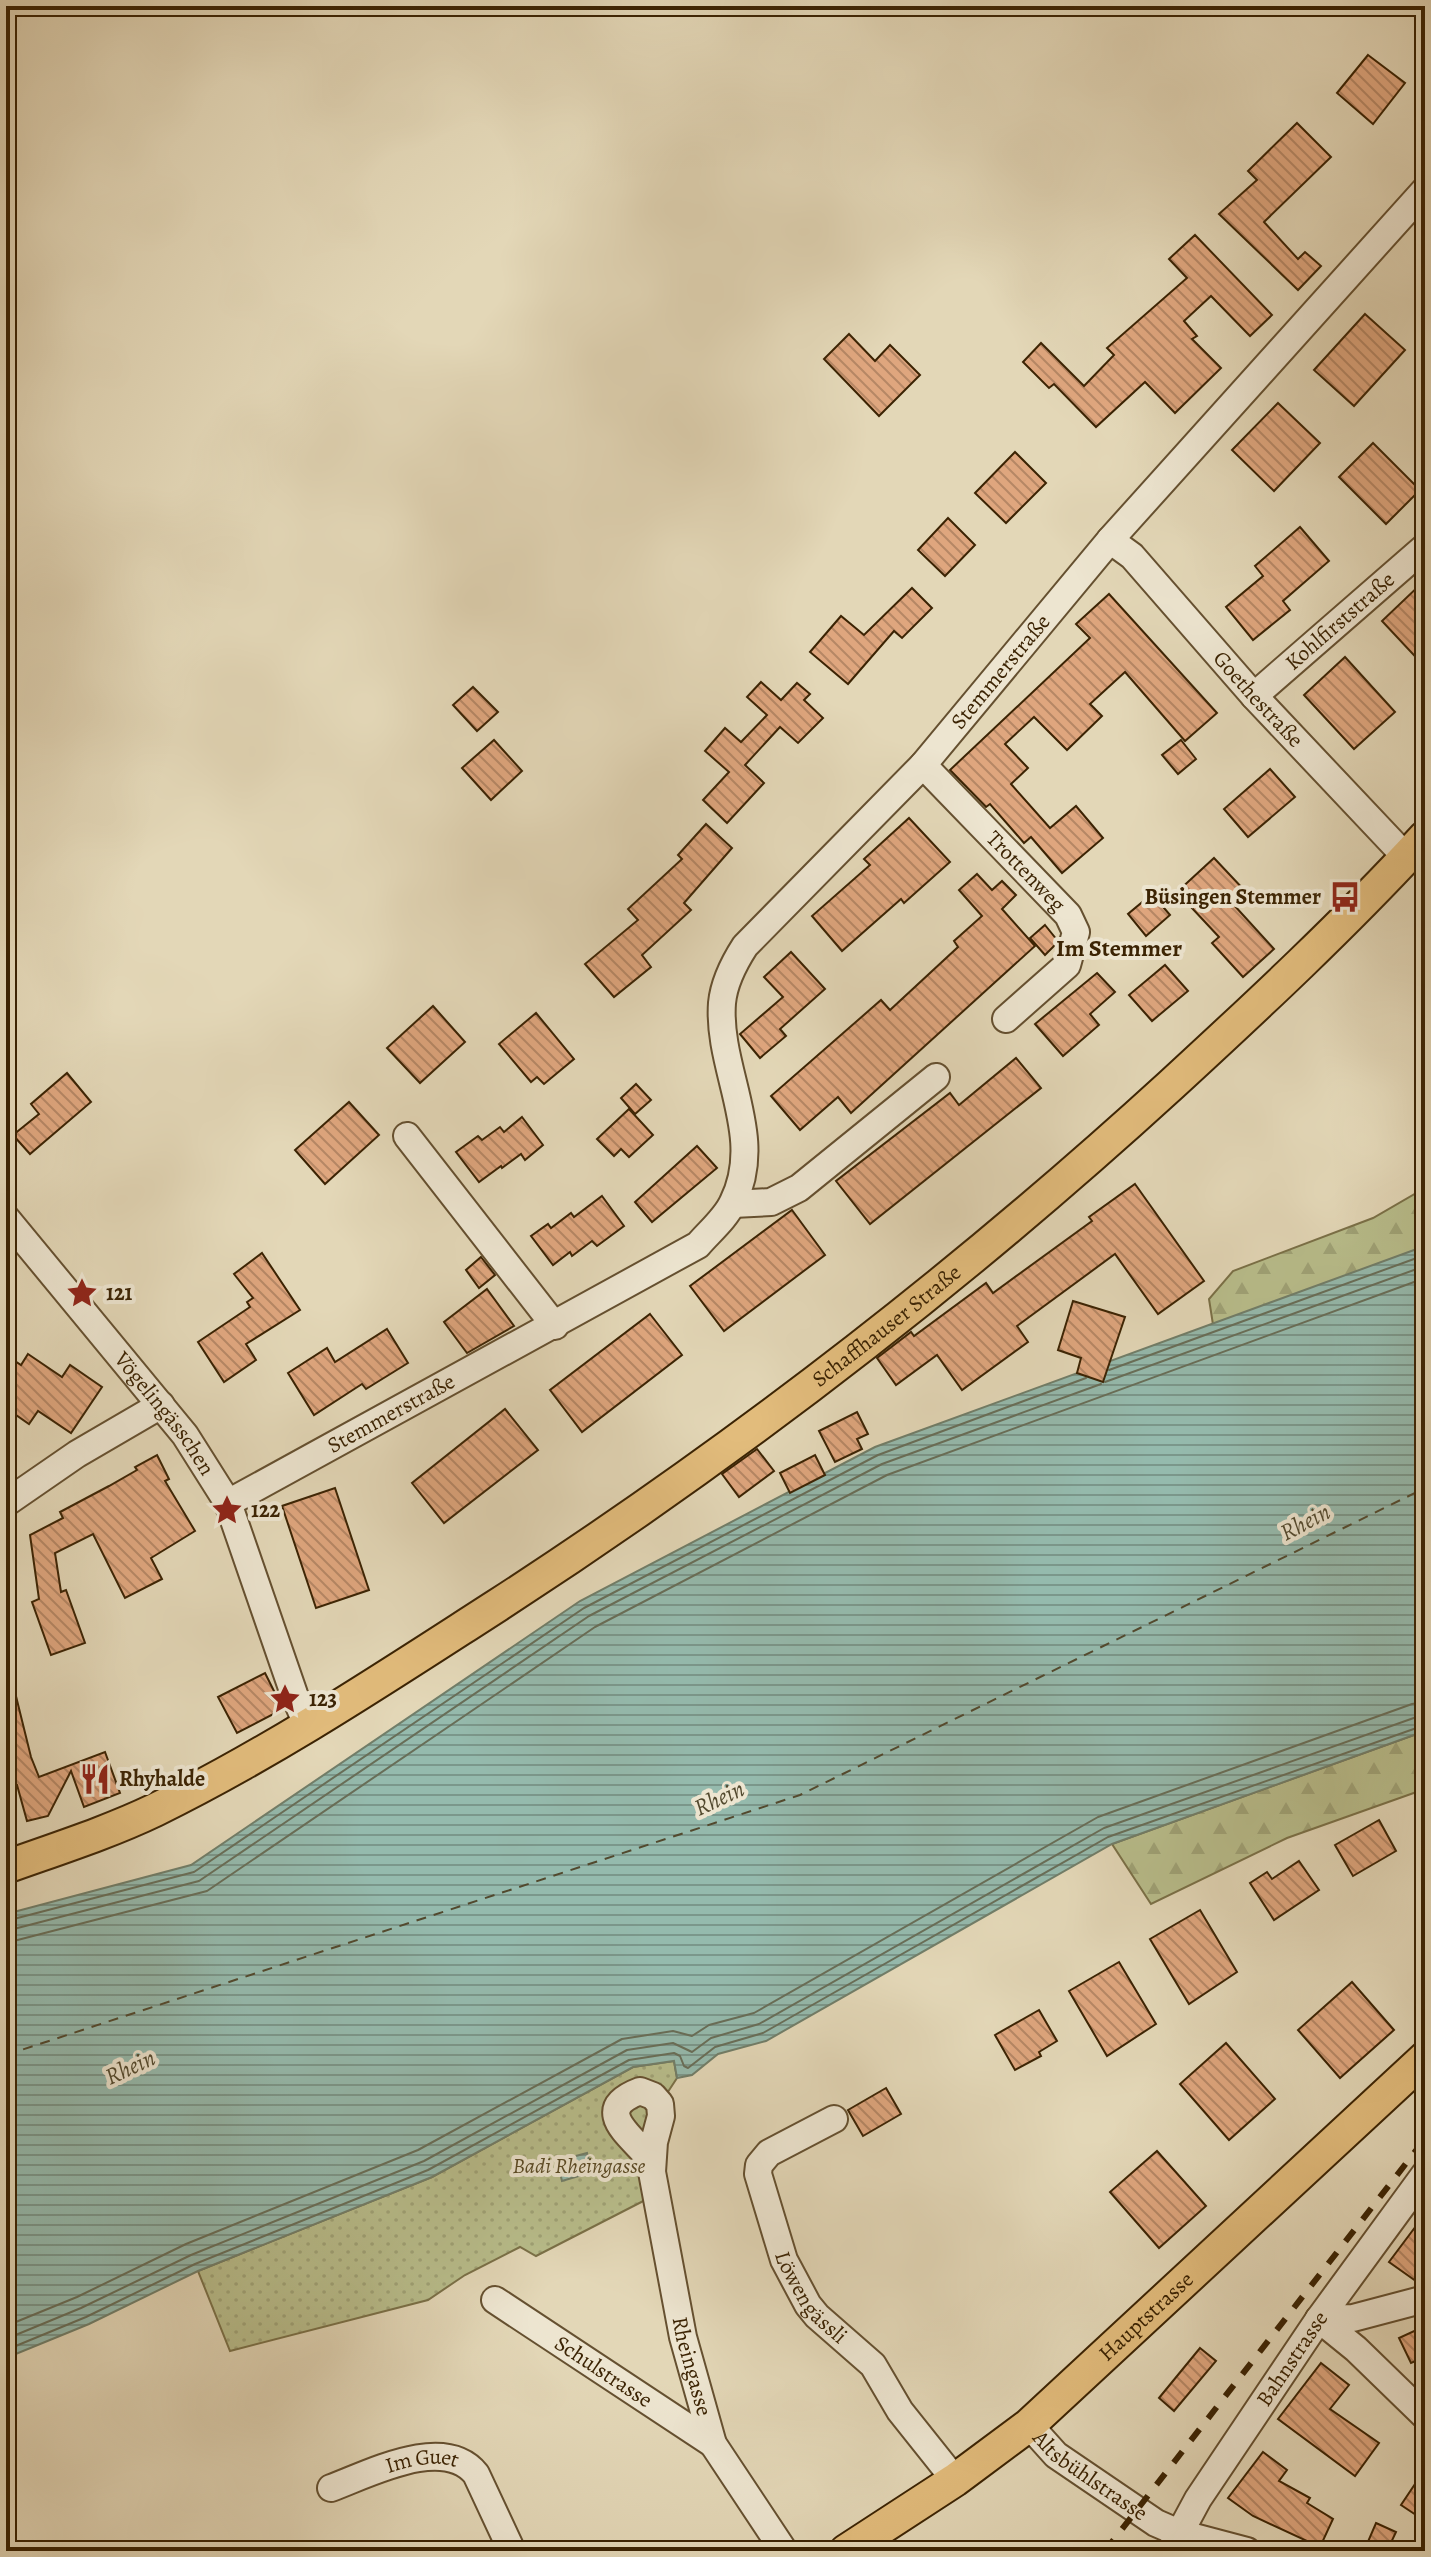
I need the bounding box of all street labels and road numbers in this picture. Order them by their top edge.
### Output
street label: Kohlfirststraße [1279,565,1401,677]
street label: Stemmerstraße [944,608,1057,736]
street label: Goethestraße [1206,644,1310,754]
street label: Trottenweg [979,824,1072,919]
street label: Schaffhauser Straße [806,1258,967,1394]
street label: Vögelingässchen [107,1345,222,1481]
street label: Stemmerstraße [322,1366,460,1461]
street label: Löwengässli [767,2248,854,2351]
street label: Hauptstrasse [1092,2265,1200,2368]
street label: Bahnstrasse [1249,2305,1335,2413]
street label: Rheingasse [665,2314,719,2419]
street label: Schulstrasse [549,2328,658,2415]
street label: Altsbühlstrasse [1025,2423,1154,2528]
street label: Im Guet [382,2442,463,2481]

